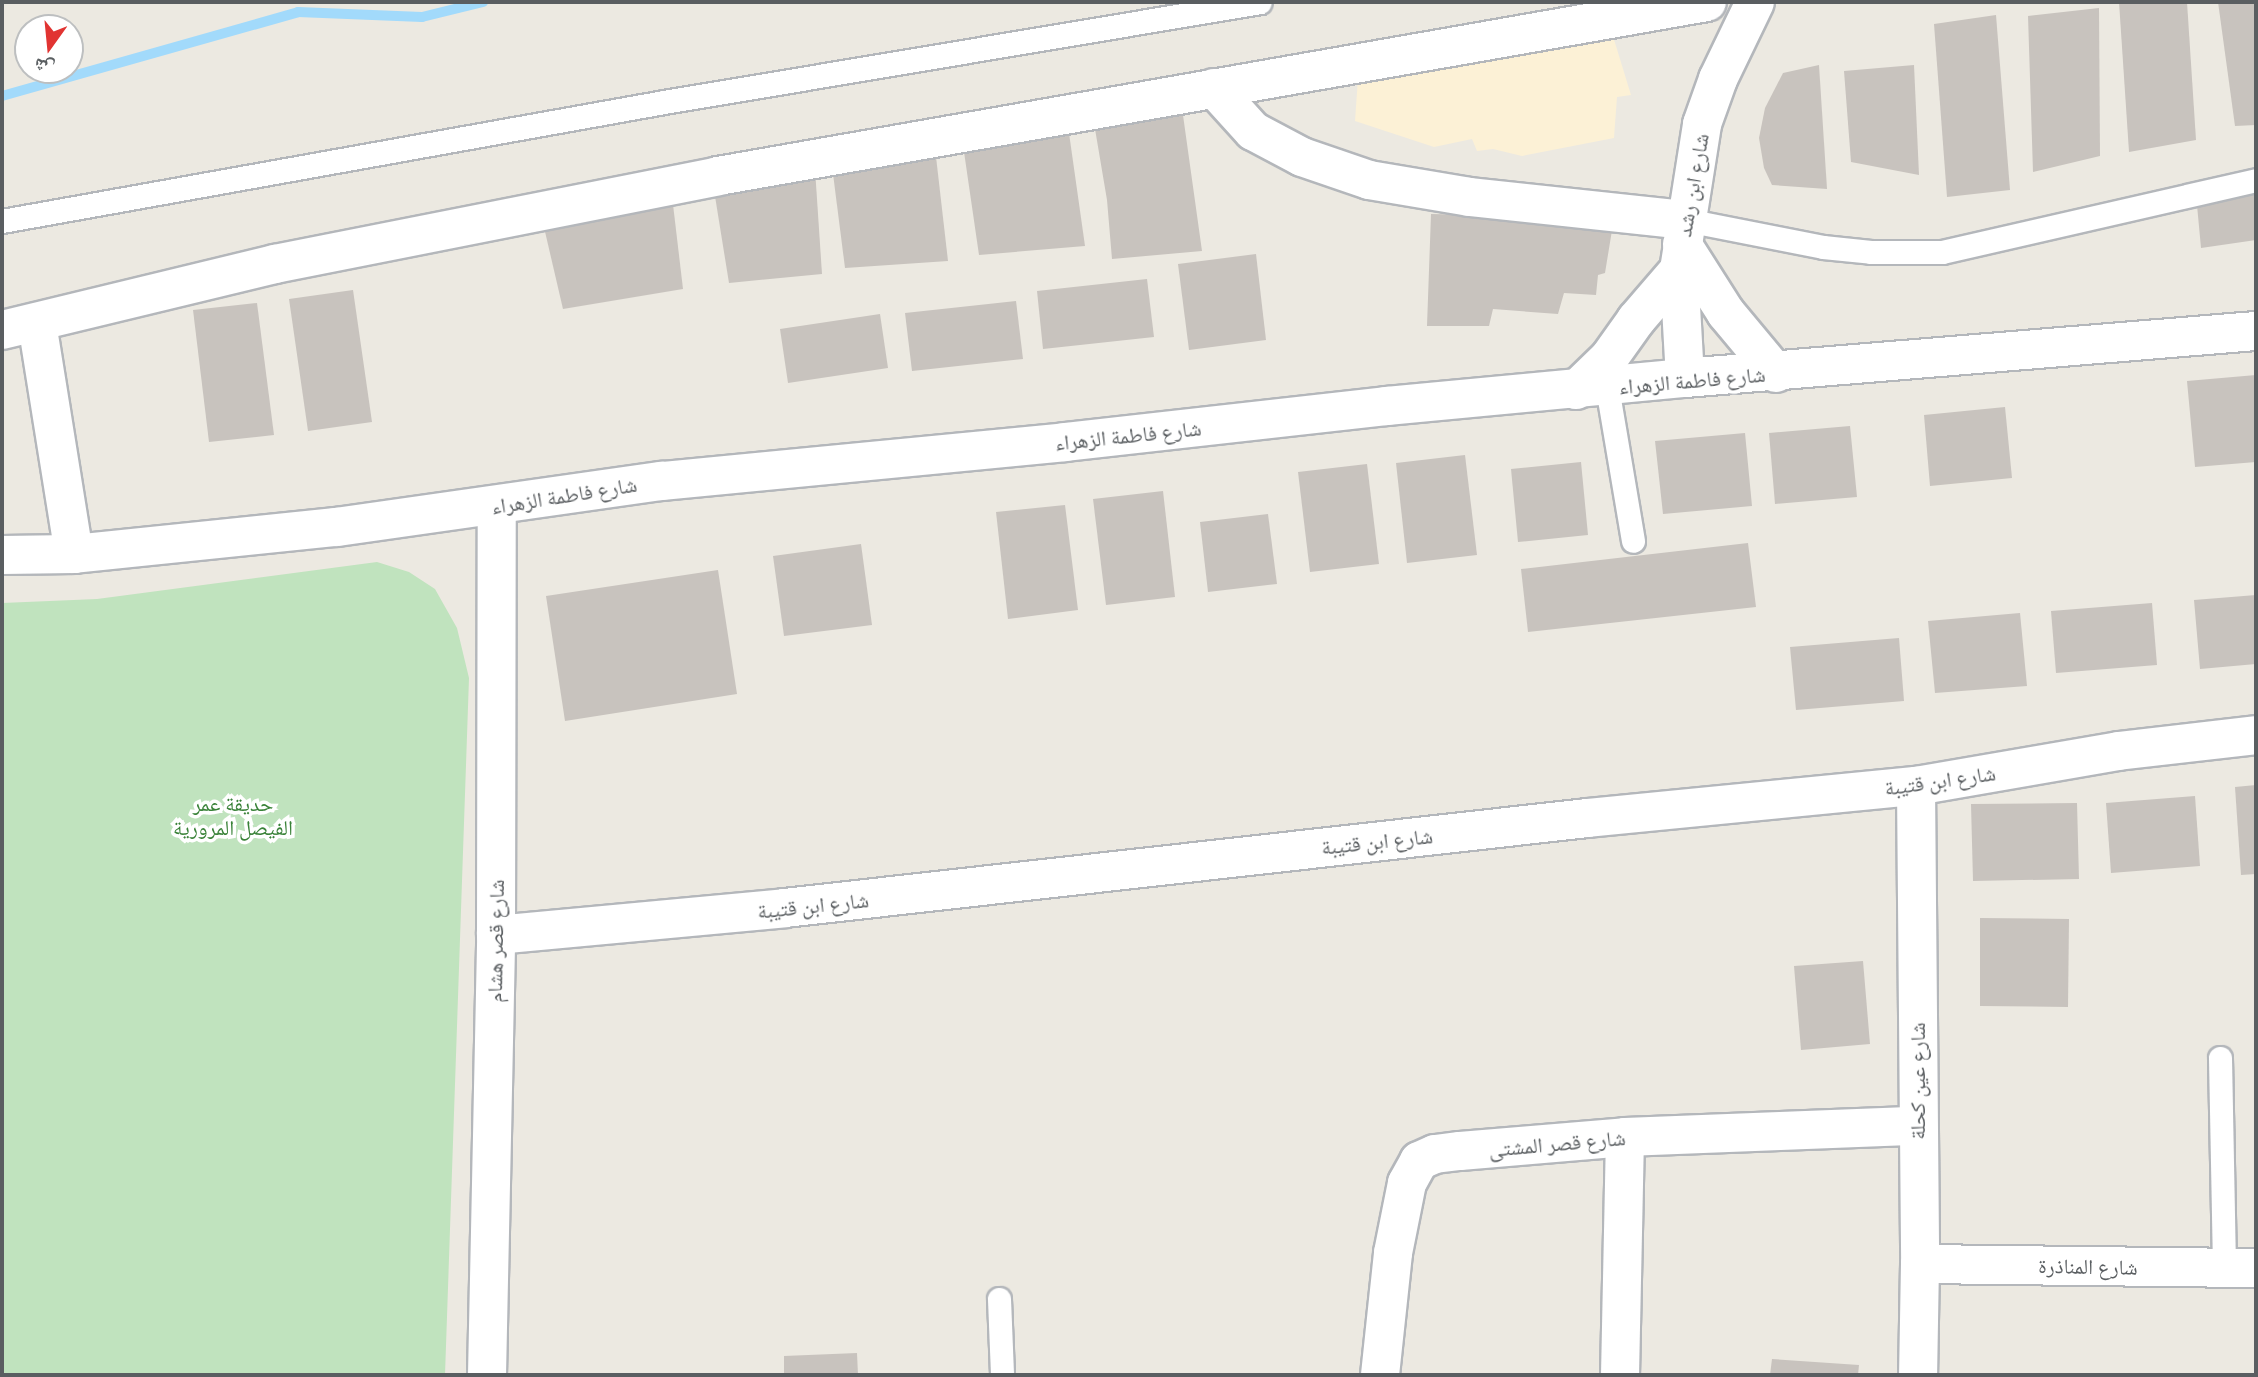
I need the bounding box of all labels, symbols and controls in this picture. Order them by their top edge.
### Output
north arrow [14,14,84,84]
text: ش [32,54,57,81]
street label: شارع ابن رشد [1671,131,1713,239]
street label: شارع فاطمة الزهراء [1618,361,1766,399]
street label: شارع فاطمة الزهراء [1054,415,1202,455]
street label: شارع فاطمة الزهراء [489,471,639,519]
street label: شارع ابن قتيبة [1883,760,1997,800]
park label: حديقة عمر الفيصل المرورية [173,790,293,840]
street label: شارع ابن قتيبة [1320,823,1434,859]
street label: شارع قصر هشام [481,879,509,1003]
street label: شارع ابن قتيبة [756,887,870,923]
street label: شارع عين كحلة [1904,1022,1930,1140]
street label: شارع قصر المشتى [1488,1124,1626,1162]
street label: شارع المناذرة [2038,1253,2138,1279]

